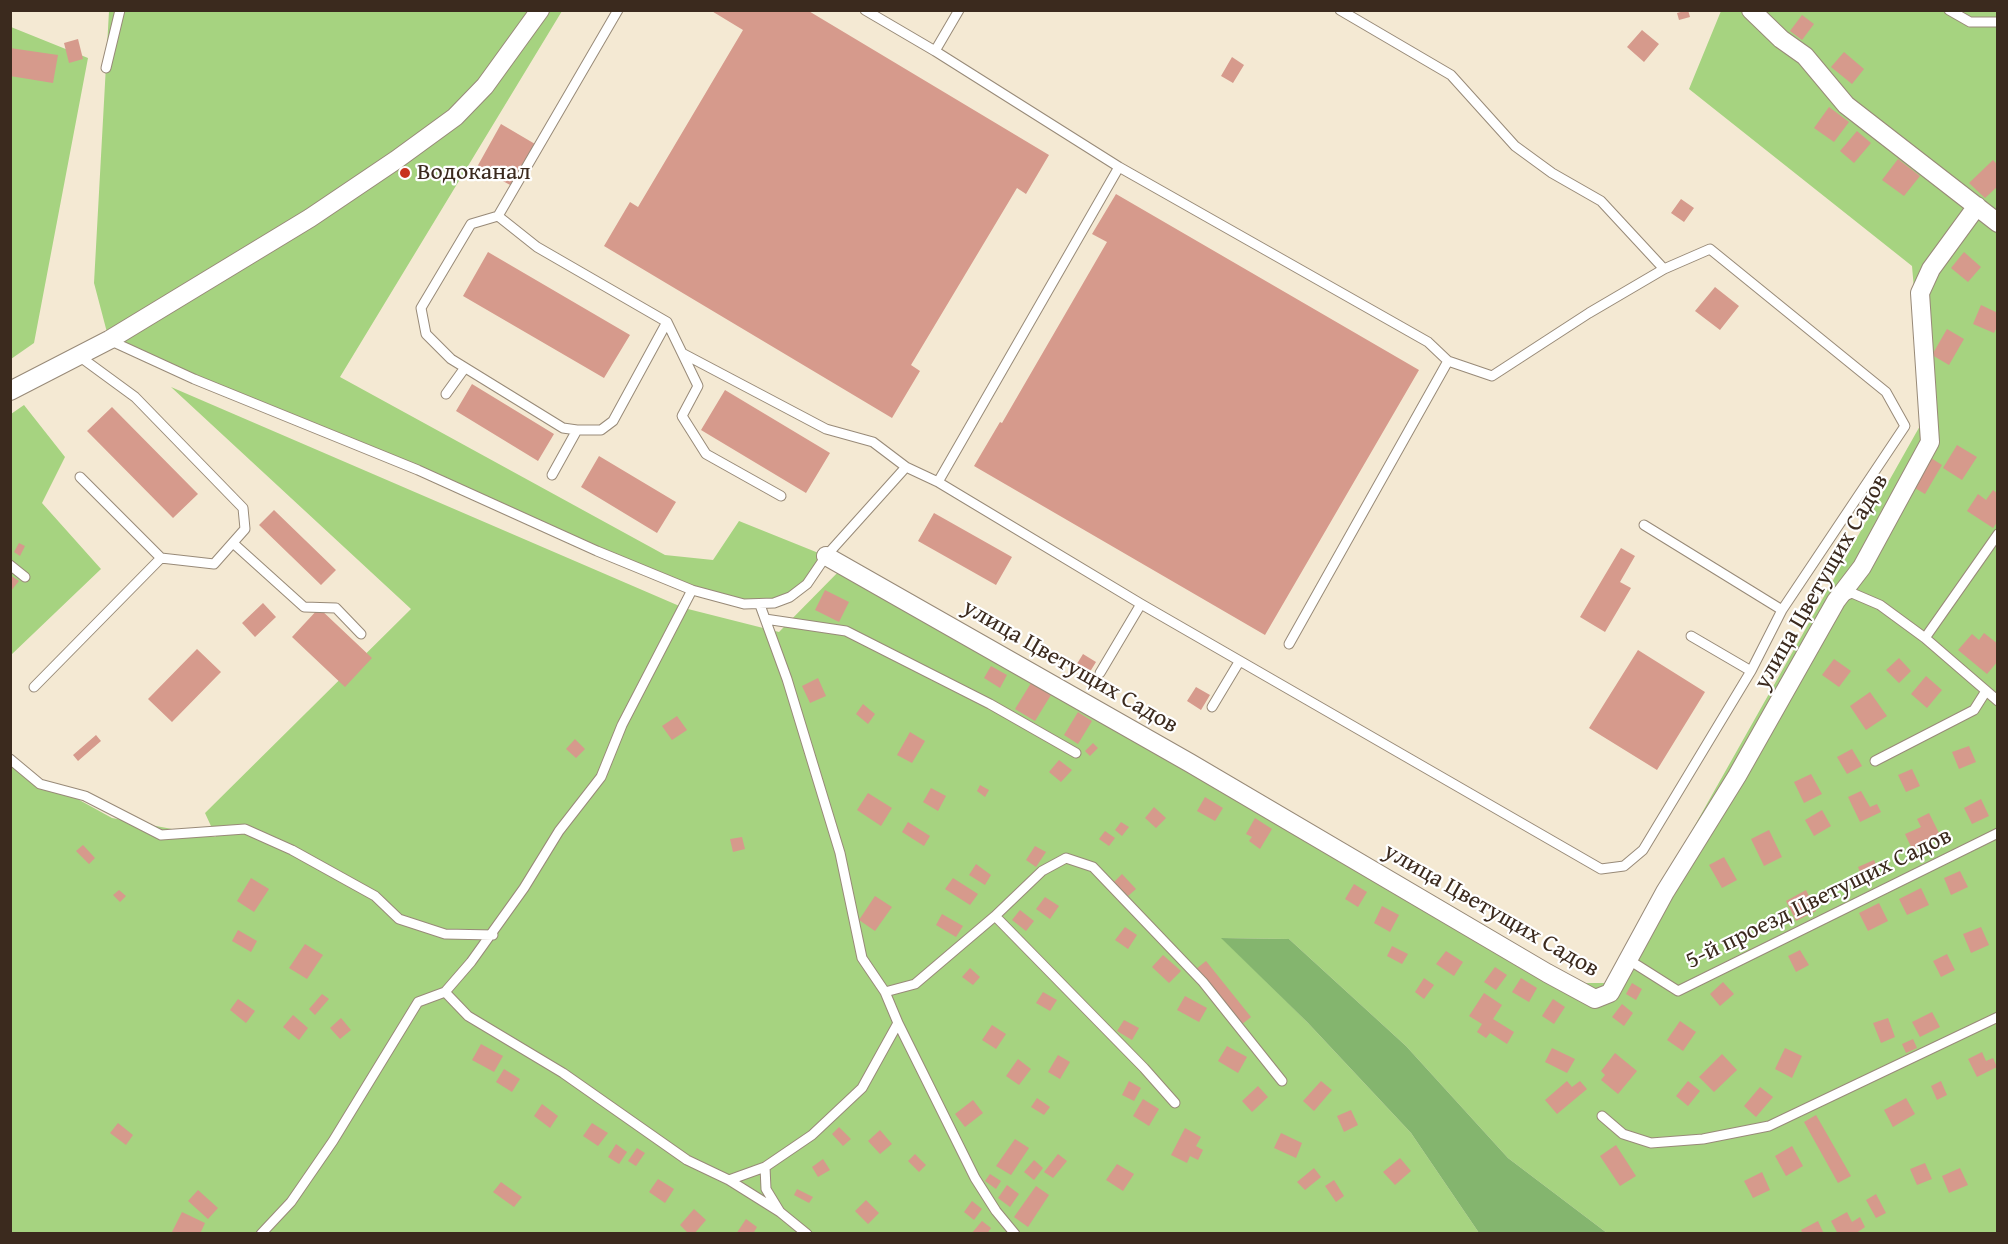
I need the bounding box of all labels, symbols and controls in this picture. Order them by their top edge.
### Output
place label: Водоканал [417,159,531,187]
marker: Водоканал [398,166,412,180]
street label: улица Цветущих Садов [1749,469,1895,695]
street label: улица Цветущих Садов [957,594,1183,740]
street label: 5-й проезд Цветущих Садов [1681,822,1957,976]
street label: улица Цветущих Садов [1378,838,1604,984]

